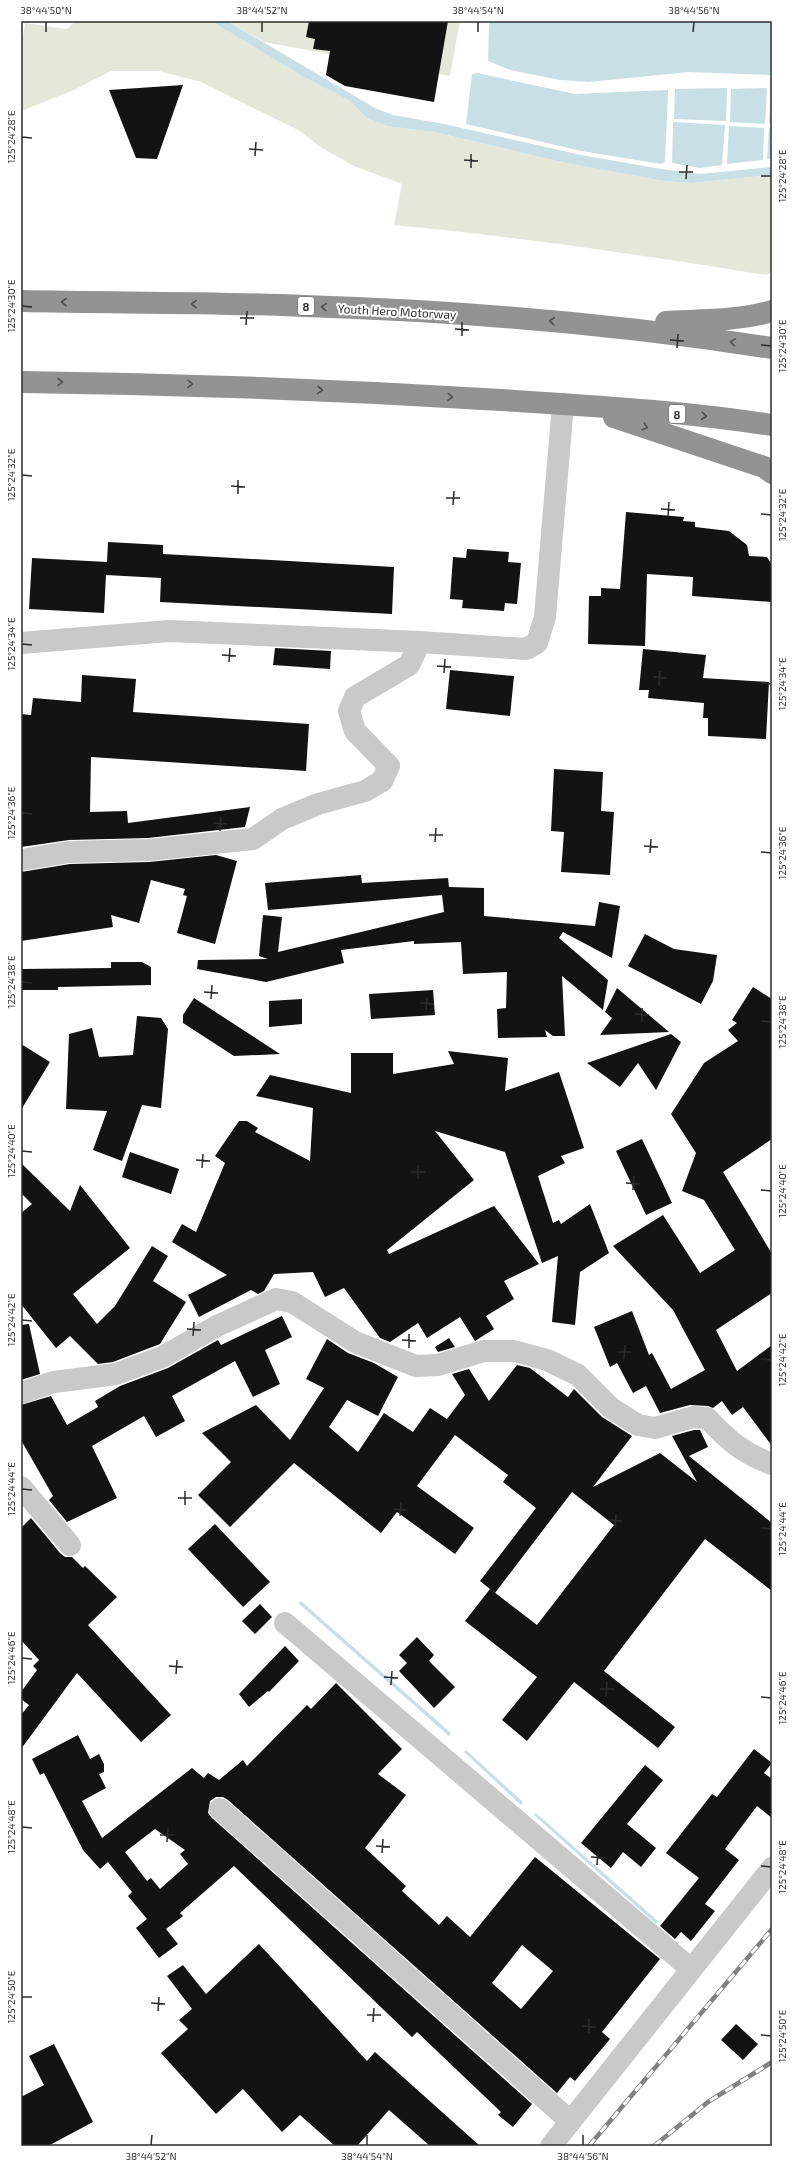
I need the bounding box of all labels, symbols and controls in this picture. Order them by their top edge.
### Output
text: 38°44'50"N [20,4,72,16]
text: 38°44'52"N [236,4,288,16]
text: 38°44'54"N [452,4,504,16]
text: 38°44'56"N [668,4,720,16]
text: 125°24'28"E [5,110,17,164]
text: 125°24'28"E [776,149,788,203]
text: 125°24'30"E [5,279,17,333]
road number: 8 [298,297,314,315]
one-way arrow [61,298,67,306]
one-way arrow [191,300,197,308]
street label: Youth Hero Motorway [337,301,457,321]
one-way arrow [321,302,327,311]
one-way arrow [549,317,555,326]
text: 125°24'30"E [776,319,788,373]
one-way arrow [730,338,737,347]
one-way arrow [57,378,63,386]
one-way arrow [187,380,193,388]
one-way arrow [317,386,323,395]
one-way arrow [447,392,453,401]
road number: 8 [669,405,685,423]
one-way arrow [701,412,707,421]
one-way arrow [641,422,648,431]
text: 125°24'32"E [5,448,17,501]
text: 125°24'32"E [776,488,788,541]
text: 125°24'34"E [5,617,17,671]
text: 125°24'34"E [776,657,788,711]
text: 125°24'36"E [5,786,17,839]
text: 125°24'36"E [776,826,788,879]
text: 125°24'38"E [5,955,17,1009]
text: 125°24'38"E [776,995,788,1049]
text: 125°24'40"E [5,1124,17,1178]
text: 125°24'40"E [776,1164,788,1218]
text: 125°24'42"E [5,1293,17,1347]
text: 125°24'42"E [776,1333,788,1387]
text: 125°24'44"E [5,1462,17,1516]
text: 125°24'44"E [776,1502,788,1556]
text: 125°24'46"E [5,1631,17,1685]
text: 125°24'46"E [776,1671,788,1725]
text: 125°24'48"E [5,1800,17,1854]
text: 125°24'48"E [776,1840,788,1894]
text: 125°24'50"E [5,1970,17,2023]
text: 125°24'50"E [776,2009,788,2062]
text: 38°44'52"N [125,2150,177,2162]
text: 38°44'54"N [341,2150,393,2162]
text: 38°44'56"N [557,2150,609,2162]

